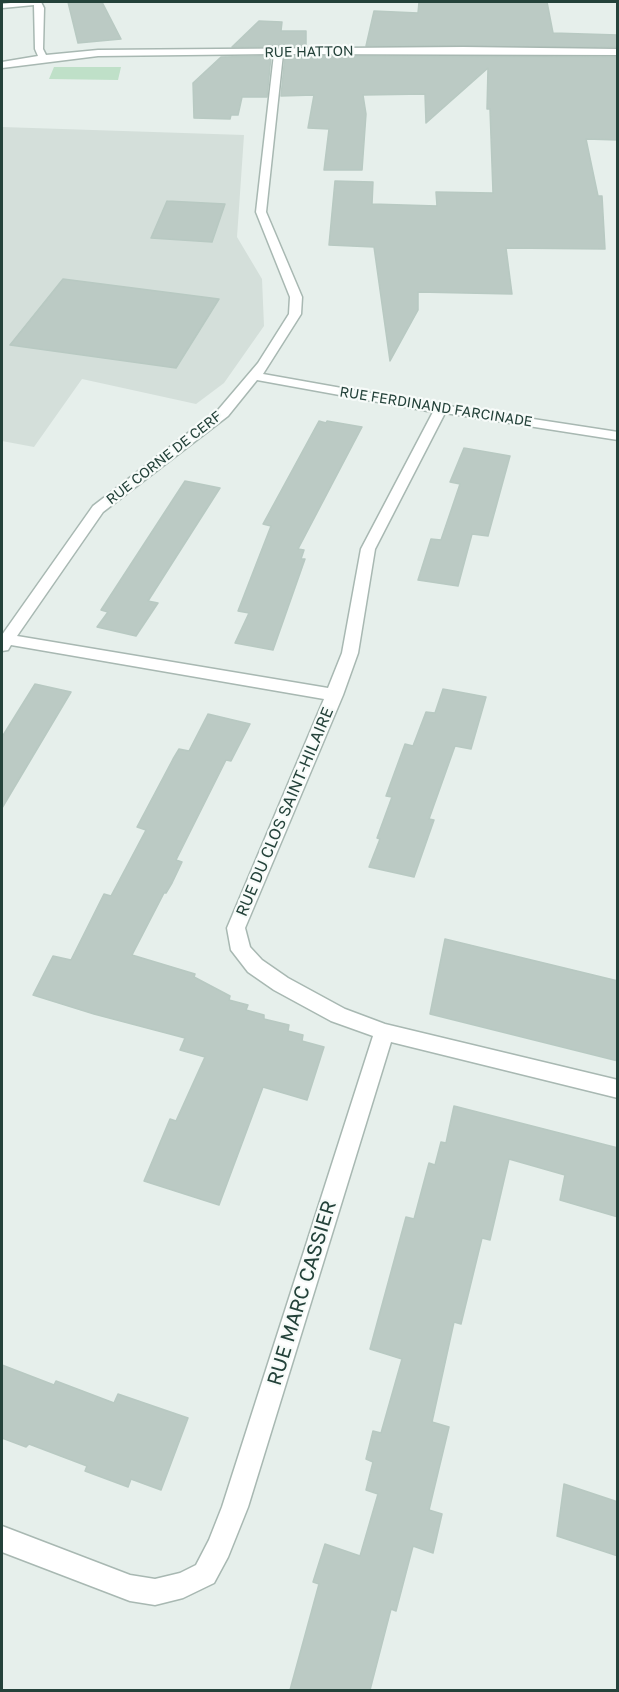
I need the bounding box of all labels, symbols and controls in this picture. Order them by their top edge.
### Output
street label: RUE HATTON [264,43,354,61]
street label: RUE FERDINAND FARCINADE [338,383,534,431]
street label: RUE CORNE DE CERF [103,408,225,508]
street label: RUE DU CLOS SAINT-HILAIRE [232,705,338,919]
street label: RUE MARC CASSIER [262,1198,342,1388]

